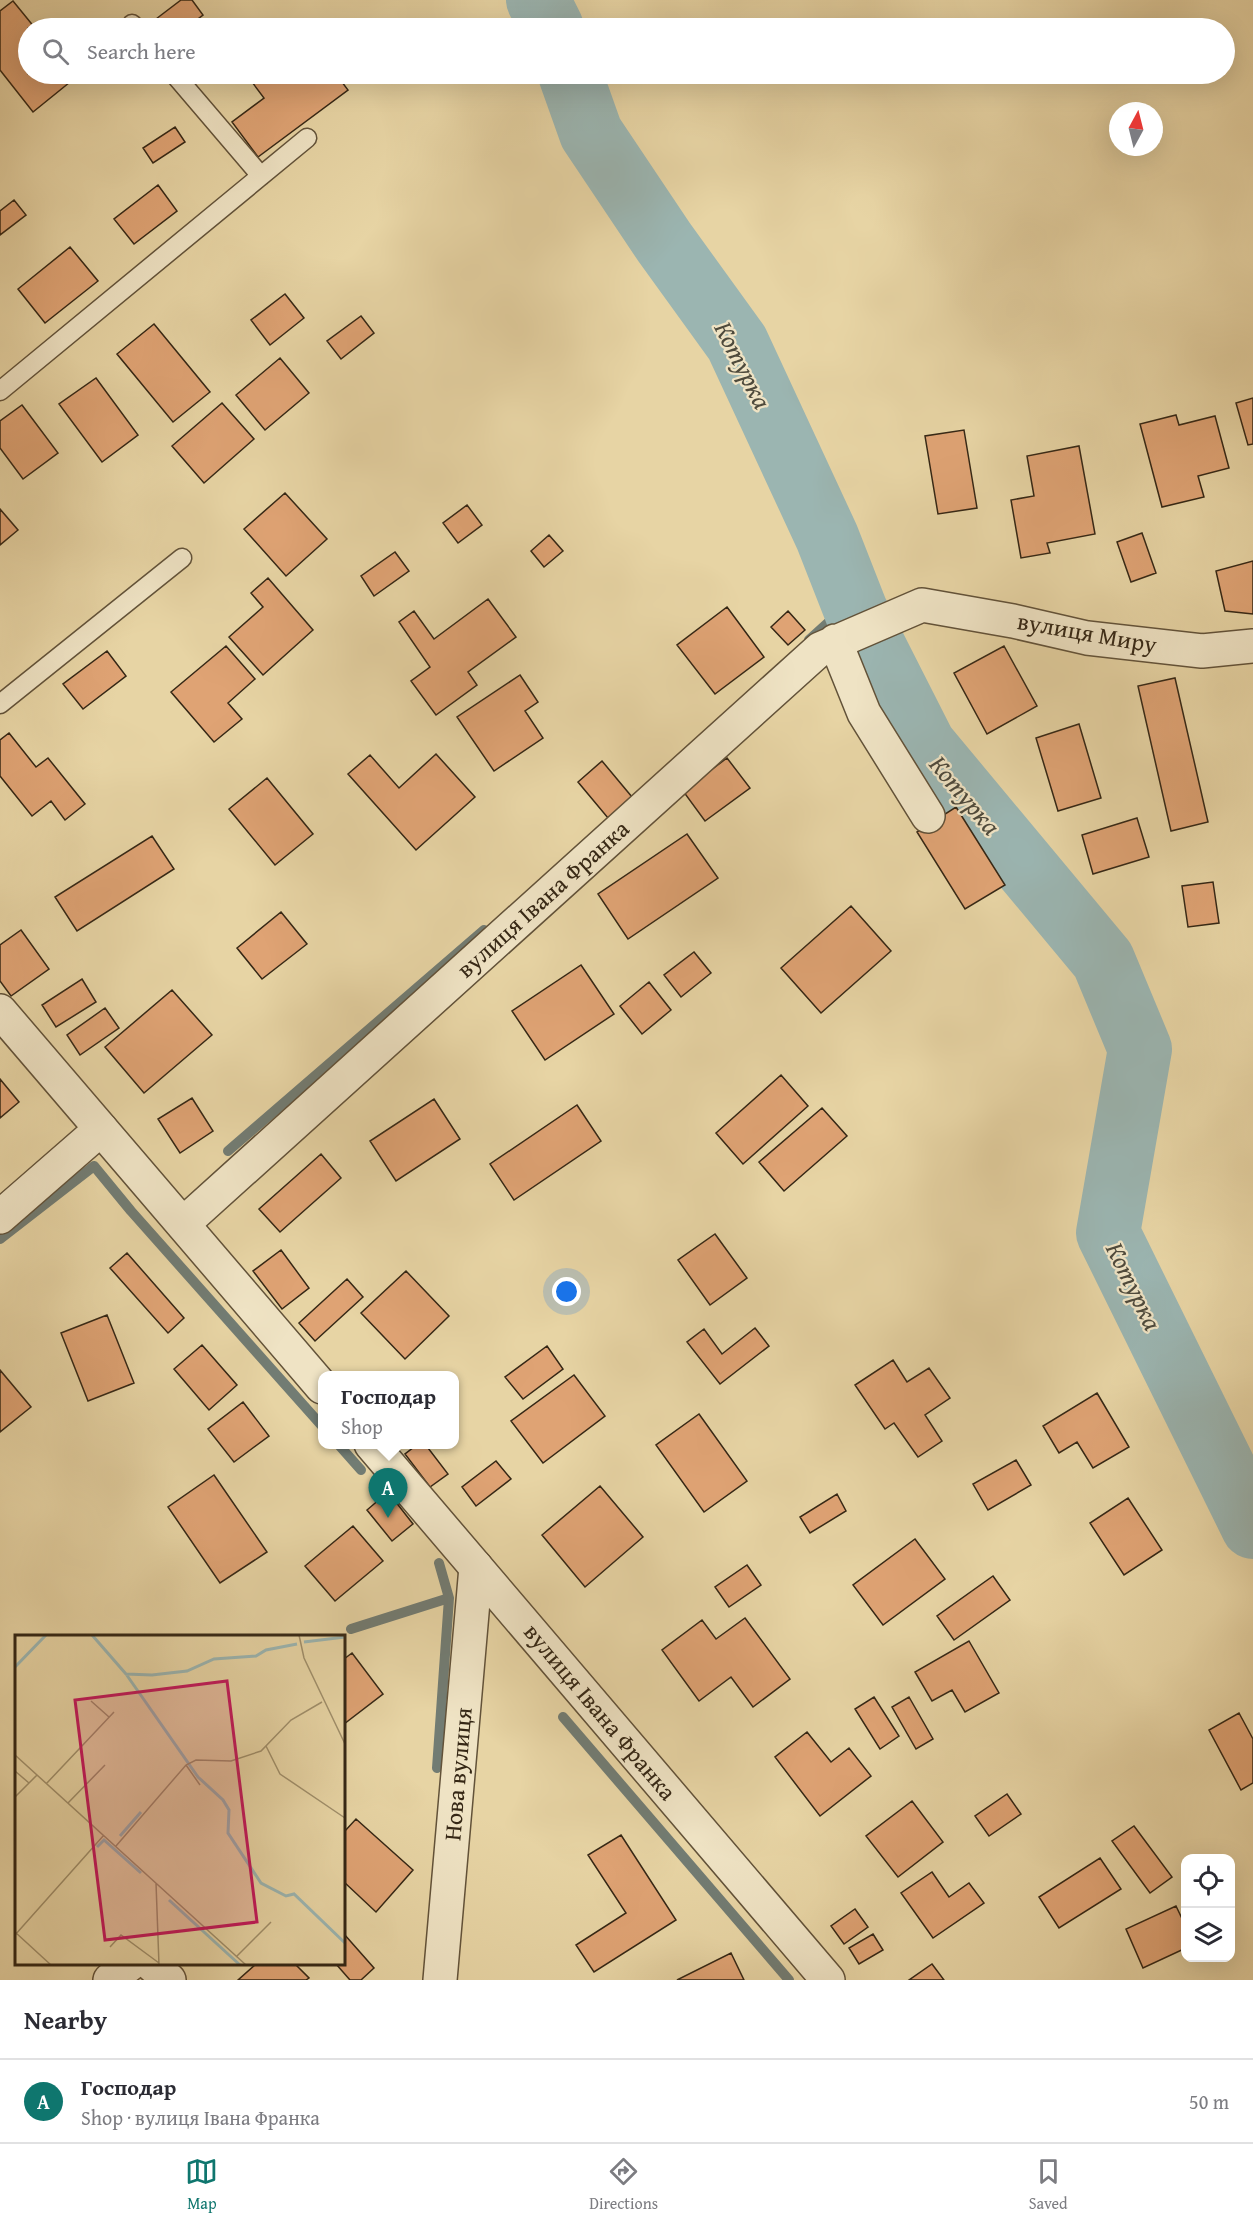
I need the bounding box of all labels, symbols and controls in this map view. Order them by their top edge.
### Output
search box [18,18,1235,84]
icon: search [39,35,72,68]
text: Search here [87,35,196,67]
north arrow [1109,102,1163,156]
water label: Котурка [705,314,782,416]
street label: вулиця Миру [1015,603,1159,662]
water label: Котурка [920,746,1011,843]
street label: вулиця Івана Франка [449,811,637,986]
water label: Котурка [1096,1235,1173,1337]
your location [552,1277,581,1306]
popup [318,1371,459,1449]
text: Господар [341,1380,436,1412]
text: Shop [341,1412,383,1441]
pin: A [368,1468,408,1518]
street label: вулиця Івана Франка [516,1616,685,1808]
inset map [15,1635,345,1965]
street label: Нова вулиця [434,1706,481,1842]
map controls [1181,1854,1235,1962]
button: locate [1181,1854,1235,1908]
button: layers [1181,1908,1235,1962]
text: Nearby [24,2000,107,2039]
text: Господар [81,2071,176,2103]
text: A [37,2087,50,2116]
text: 50 m [1189,2087,1229,2116]
text: Shop · вулиця Івана Франка [81,2103,320,2132]
tab: Map [185,2155,218,2215]
tab: Directions [589,2155,658,2215]
tab: Saved [1029,2155,1068,2215]

